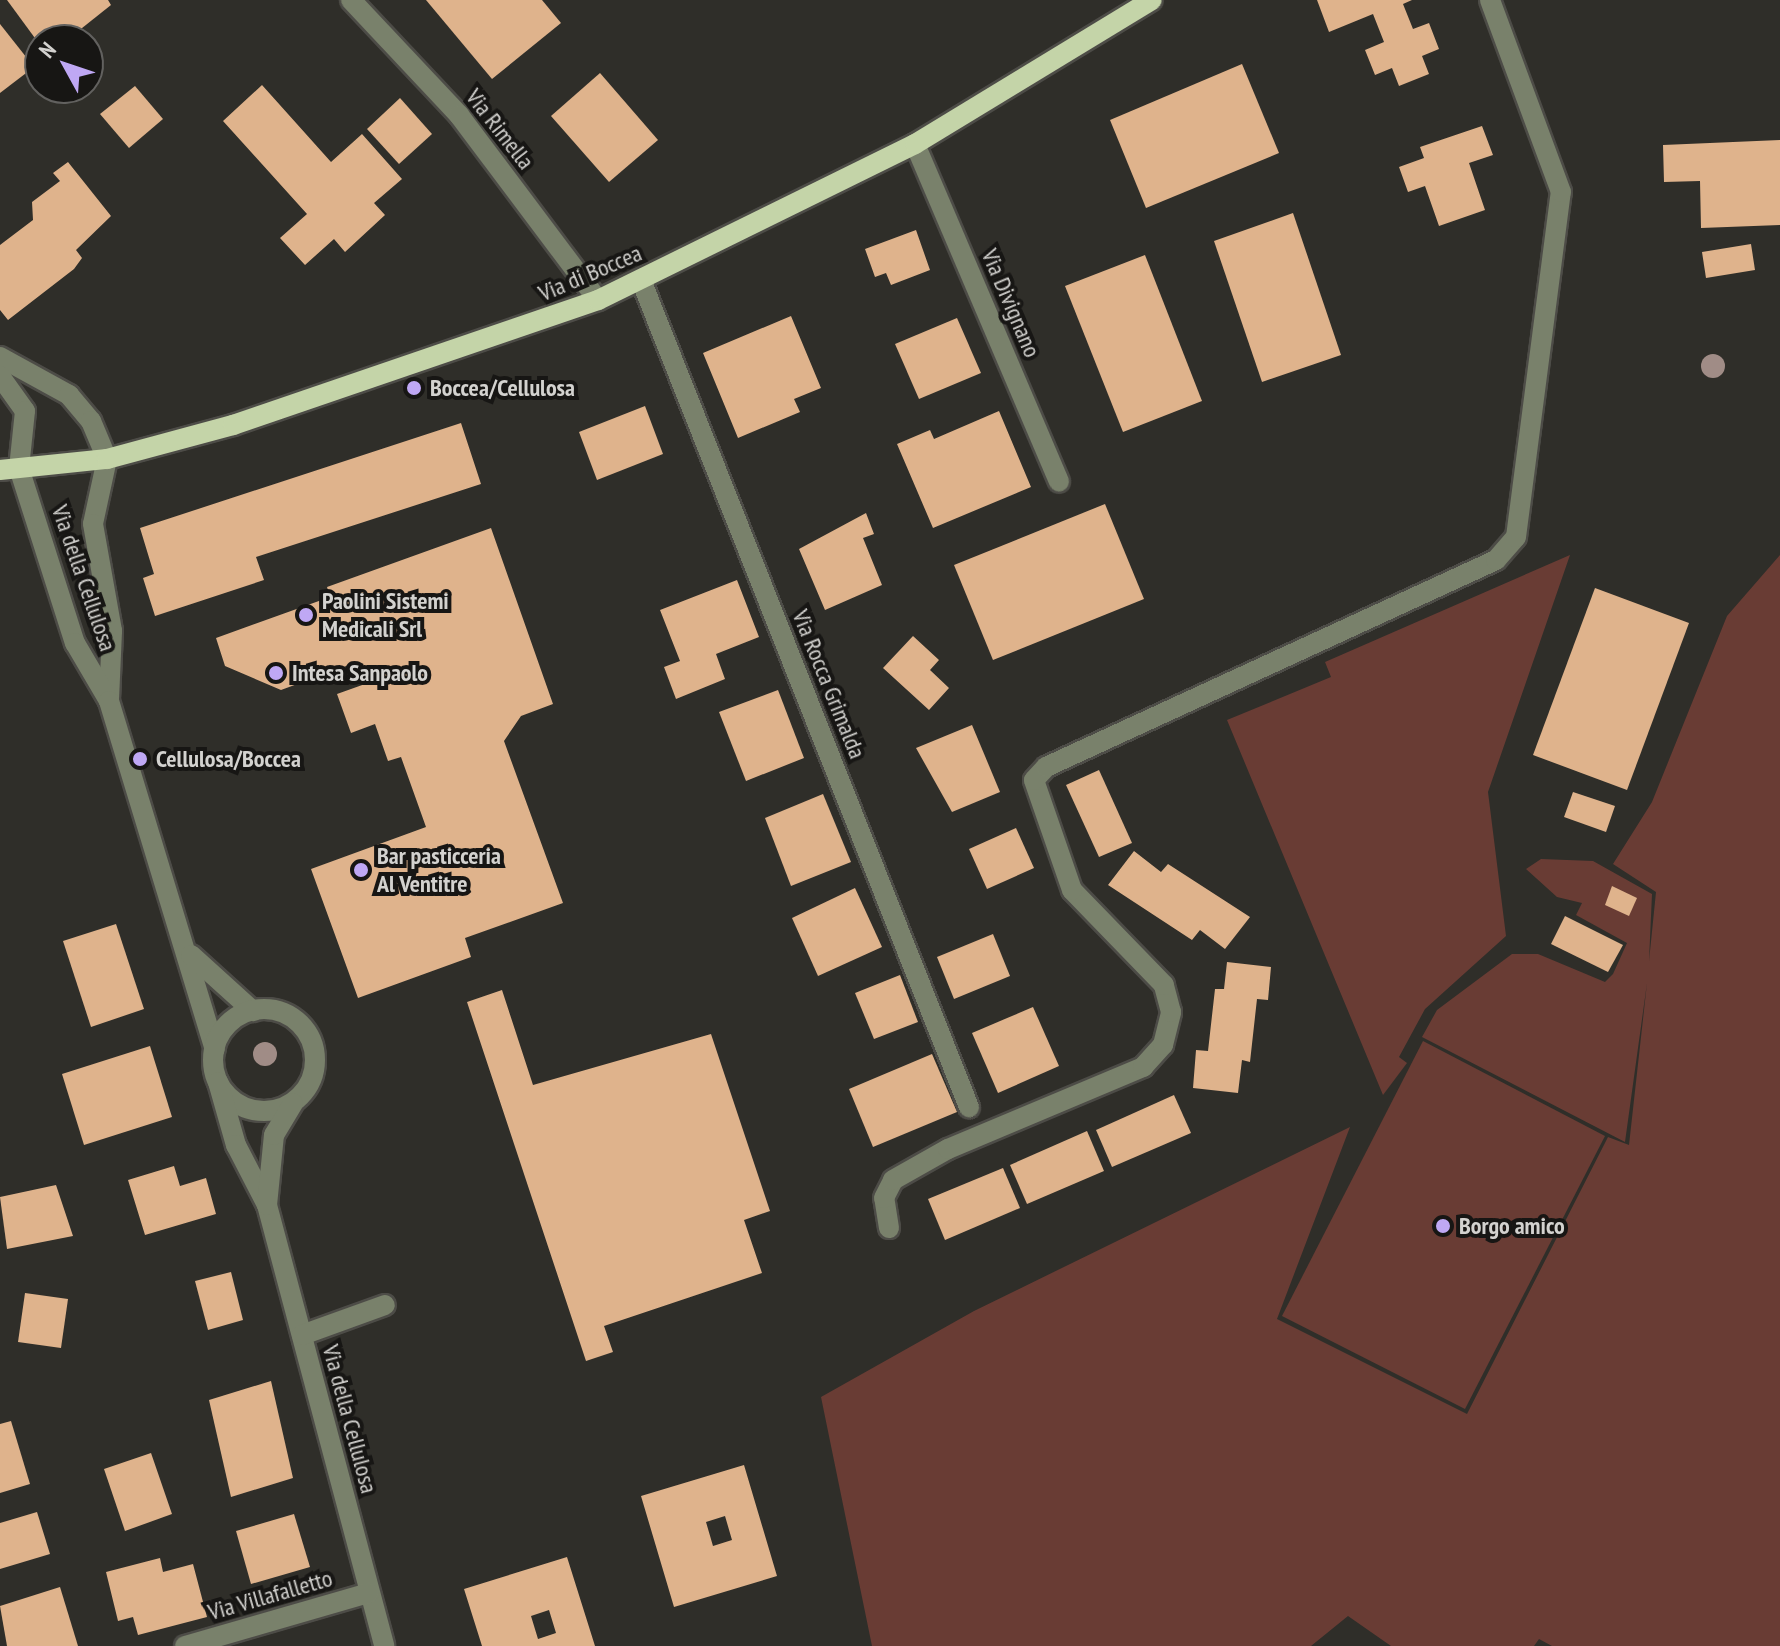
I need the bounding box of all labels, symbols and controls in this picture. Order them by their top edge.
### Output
north arrow [24,24,104,104]
text: N [33,36,62,63]
street label: Via Rimella [460,83,540,175]
street label: Via di Boccea [534,238,646,308]
street label: Via Divignano [975,245,1047,361]
place label: Boccea/Cellulosa [430,374,575,402]
marker: Boccea/Cellulosa [405,379,423,397]
street label: Via della Cellulosa [46,501,122,655]
place label: Paolini Sistemi Medicali Srl [322,587,449,643]
street label: Via Rocca Grimalda [786,605,872,763]
marker: Paolini Sistemi Medicali Srl [297,606,315,624]
place label: Intesa Sanpaolo [292,659,428,687]
marker: Intesa Sanpaolo [267,664,285,682]
place label: Cellulosa/Boccea [156,745,301,773]
marker: Cellulosa/Boccea [131,750,149,768]
place label: Bar pasticceria Al Ventitre [377,842,501,898]
marker: Bar pasticceria Al Ventitre [352,861,370,879]
place label: Borgo amico [1459,1212,1565,1240]
marker: Borgo amico [1434,1217,1452,1235]
street label: Via della Cellulosa [316,1342,384,1496]
street label: Via Villafalletto [204,1563,336,1627]

